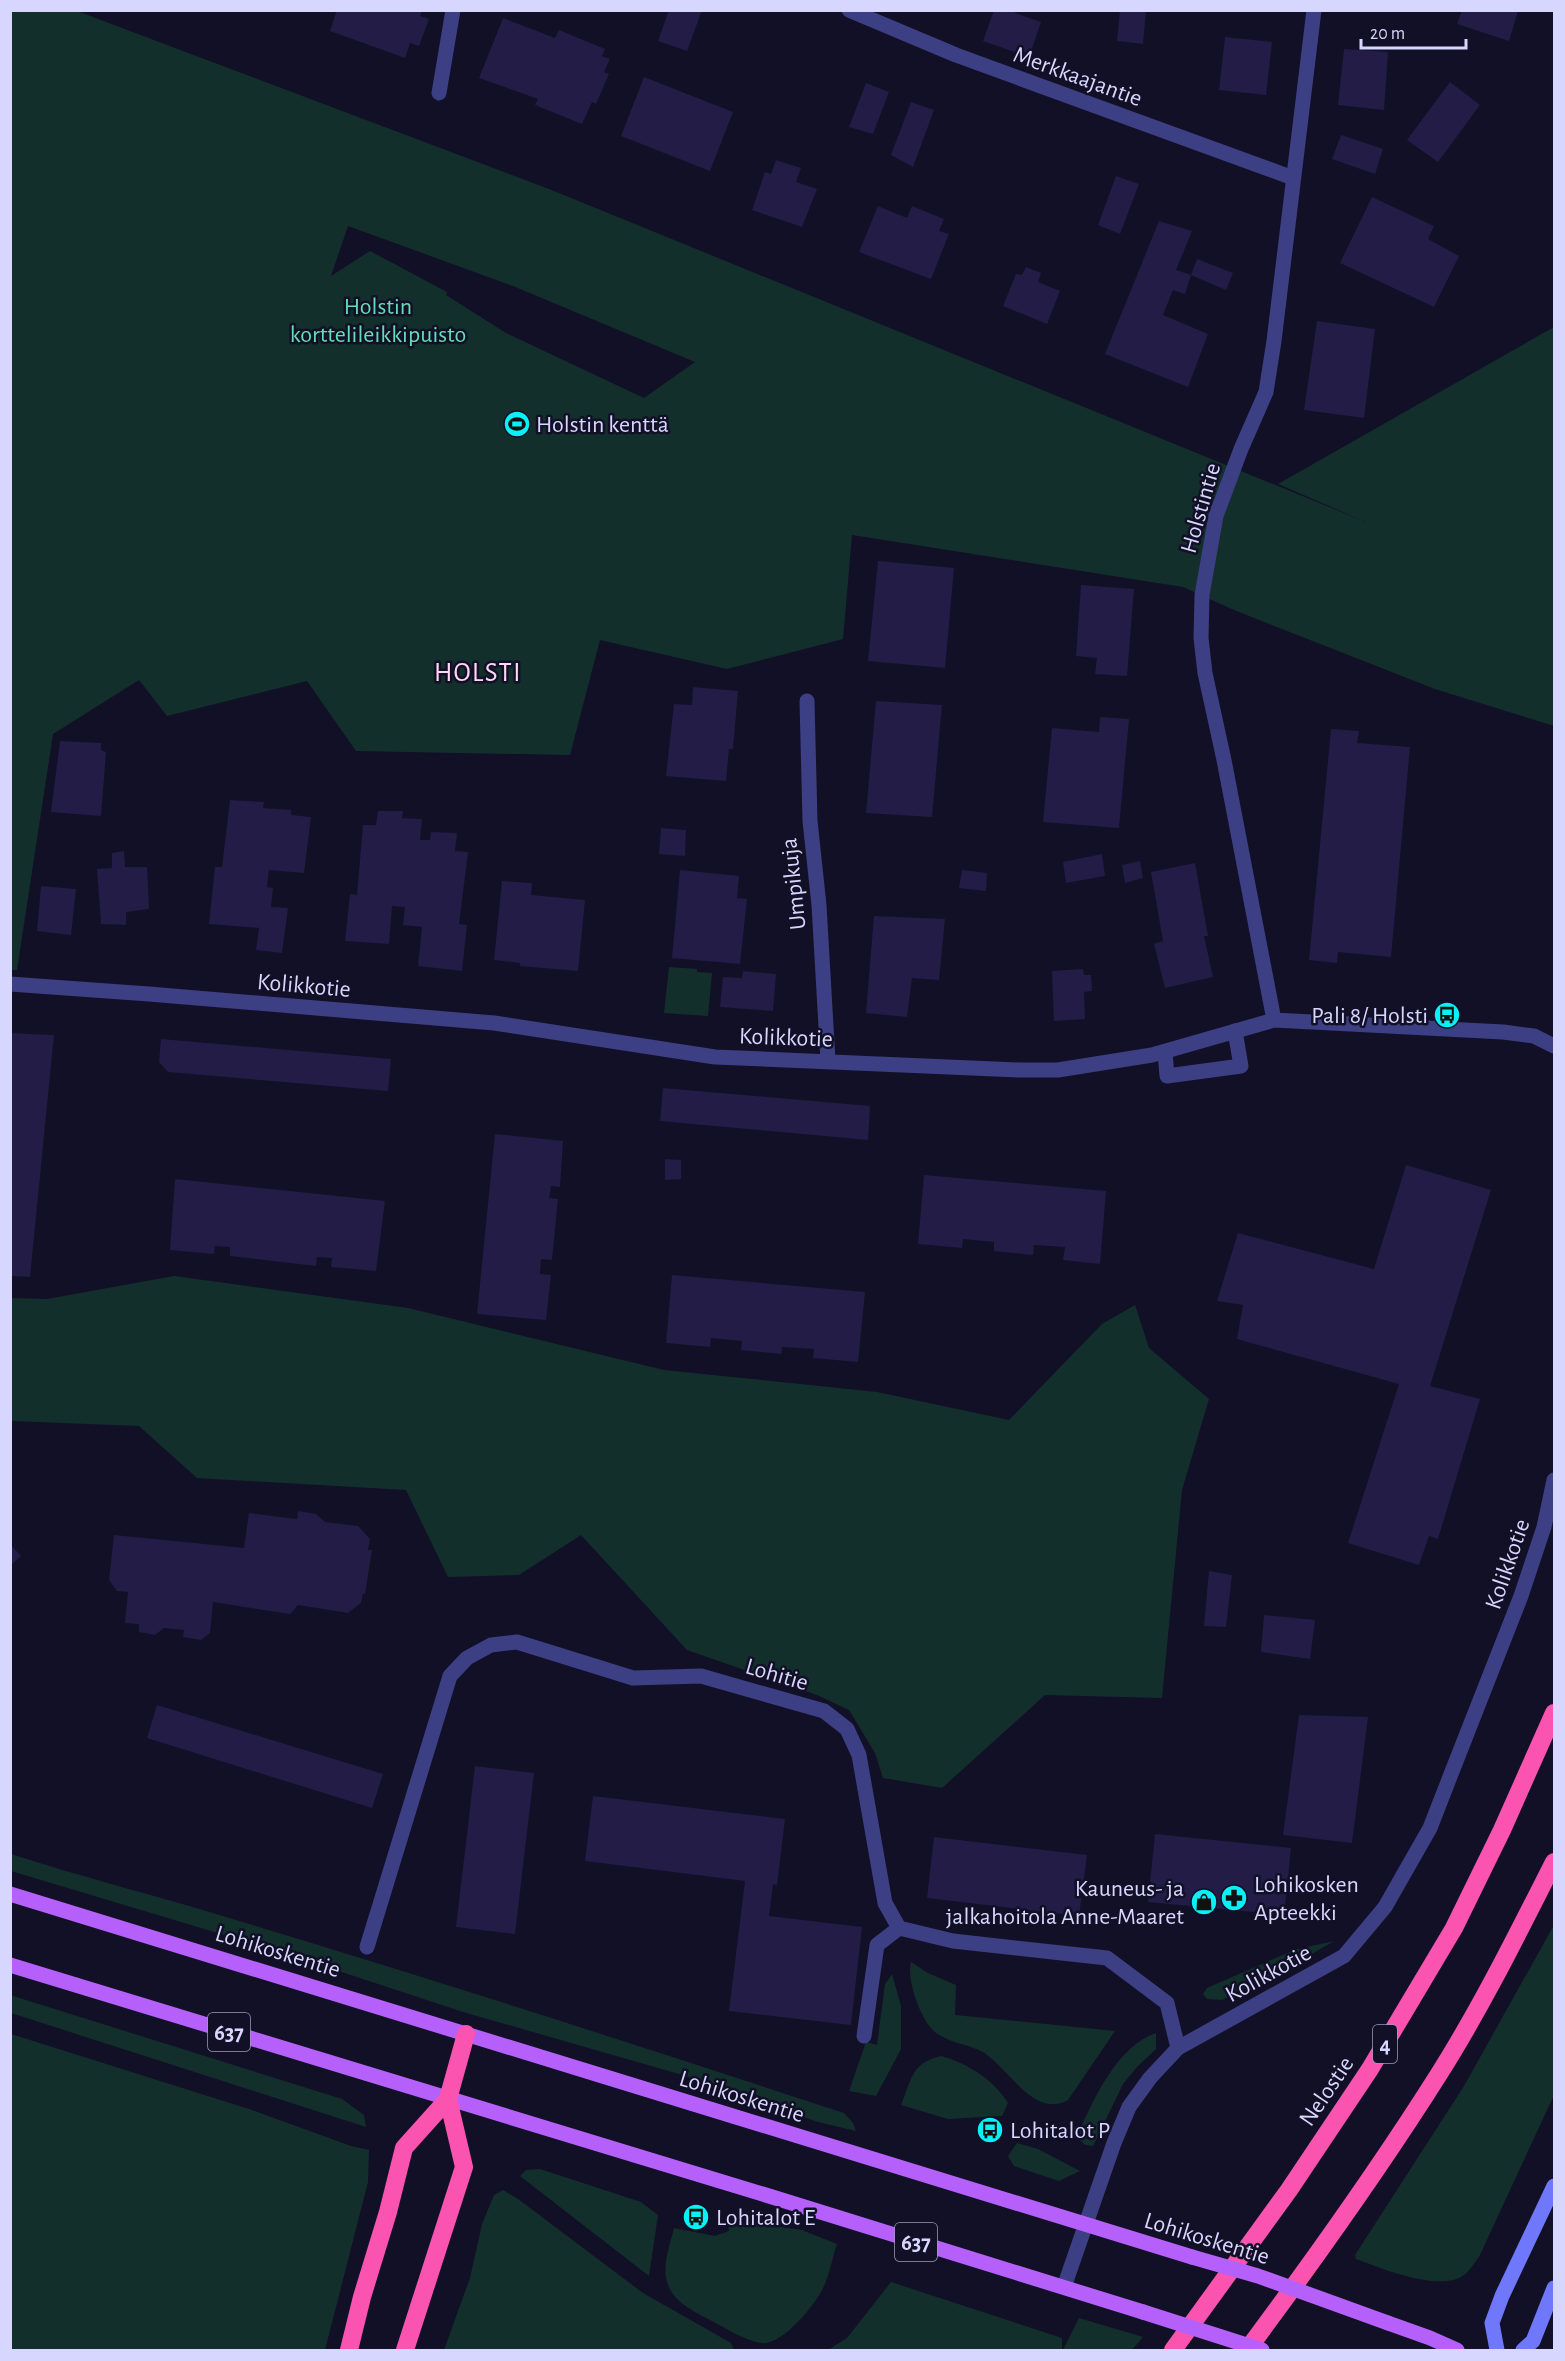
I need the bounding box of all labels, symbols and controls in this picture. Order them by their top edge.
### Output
scale bar [1361,12,1466,50]
text: 20 m [1370,25,1405,43]
street label: Merkkaajantie [1010,43,1145,111]
park label: Holstin korttelileikkipuisto [290,295,466,347]
sports icon: Holstin kenttä [502,409,532,439]
place label: Holstin kenttä [536,413,669,437]
street label: Holstintie [1177,460,1225,556]
district label: HOLSTI [434,659,522,686]
street label: Umpikuja [777,837,811,931]
street label: Kolikkotie [256,970,352,1002]
bus stop icon: Pali 8/ Holsti [1432,1000,1462,1030]
place label: Pali 8/ Holsti [1311,1004,1428,1028]
street label: Kolikkotie [739,1024,833,1052]
street label: Kolikkotie [1481,1516,1535,1613]
street label: Lohitie [743,1655,811,1695]
place label: Lohikosken Apteekki [1254,1873,1359,1925]
place label: Kauneus- ja jalkahoitola Anne-Maaret [946,1877,1184,1929]
pharmacy icon: Lohikosken Apteekki [1219,1883,1249,1913]
shop icon: Kauneus- ja jalkahoitola Anne-Maaret [1189,1887,1219,1917]
street label: Lohikoskentie [212,1922,343,1982]
street label: Kolikkotie [1222,1941,1315,2007]
road number: 637 [208,2013,250,2051]
road number: 4 [1373,2025,1397,2063]
street label: Nelostie [1295,2052,1359,2131]
street label: Lohikoskentie [676,2067,807,2127]
bus stop icon: Lohitalot P [975,2115,1005,2145]
place label: Lohitalot P [1010,2119,1110,2143]
bus stop icon: Lohitalot E [681,2202,711,2232]
place label: Lohitalot E [716,2206,816,2230]
street label: Lohikoskentie [1141,2209,1272,2269]
road number: 637 [895,2223,937,2261]

